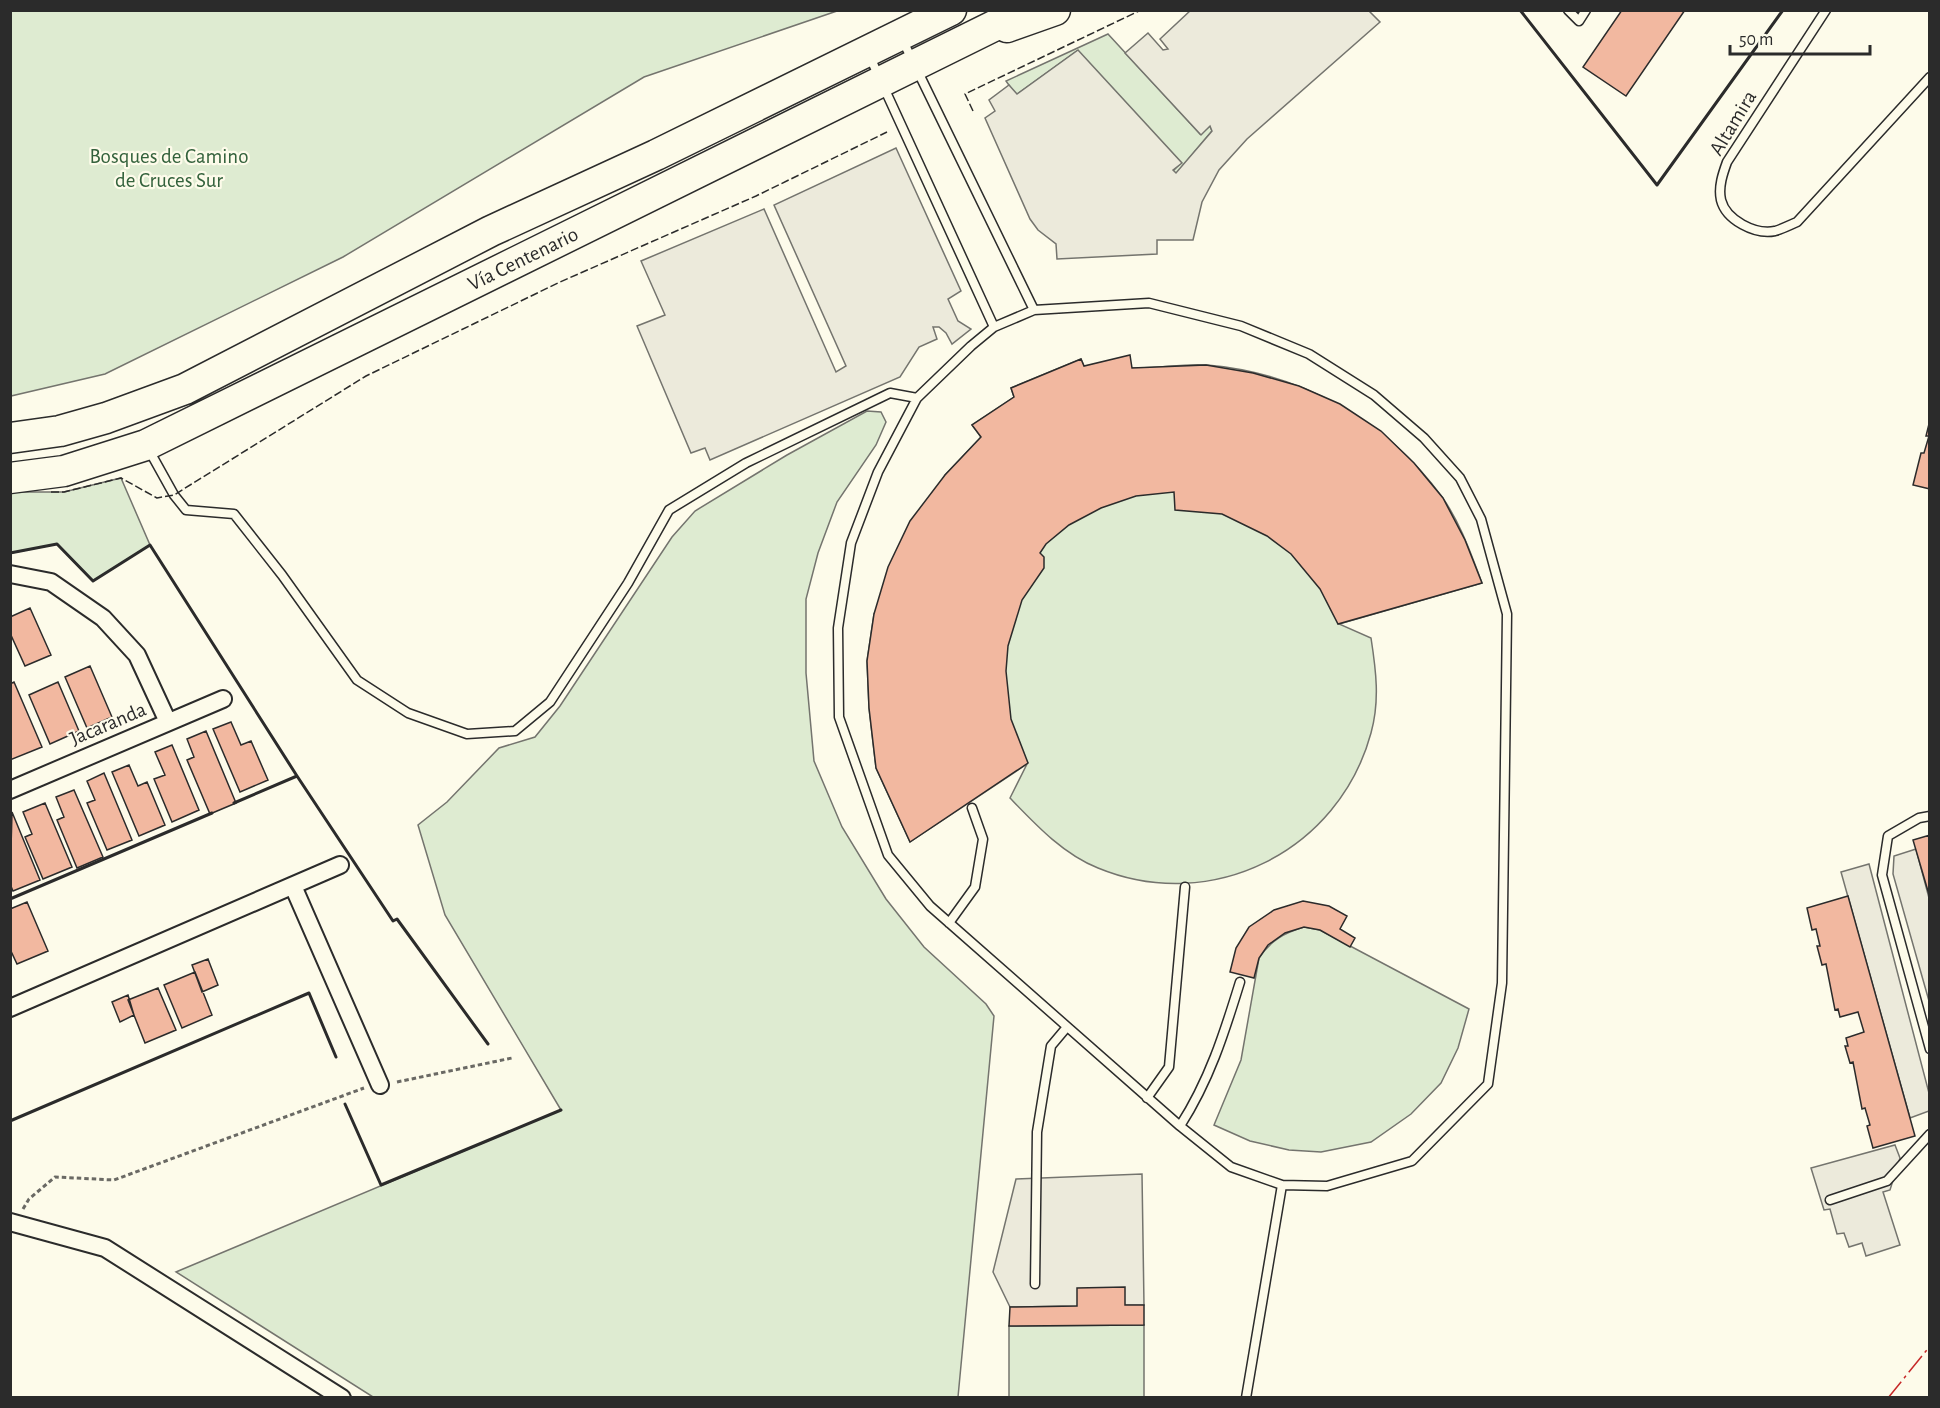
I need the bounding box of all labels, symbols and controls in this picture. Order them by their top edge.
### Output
scale bar [1730,18,1870,56]
text: 50 m [1739,31,1773,49]
street label: Altamira [1706,87,1761,159]
park label: Bosques de Camino de Cruces Sur [90,146,248,191]
street label: Vía Centenario [465,223,581,295]
street label: Jacaranda [67,698,149,749]

